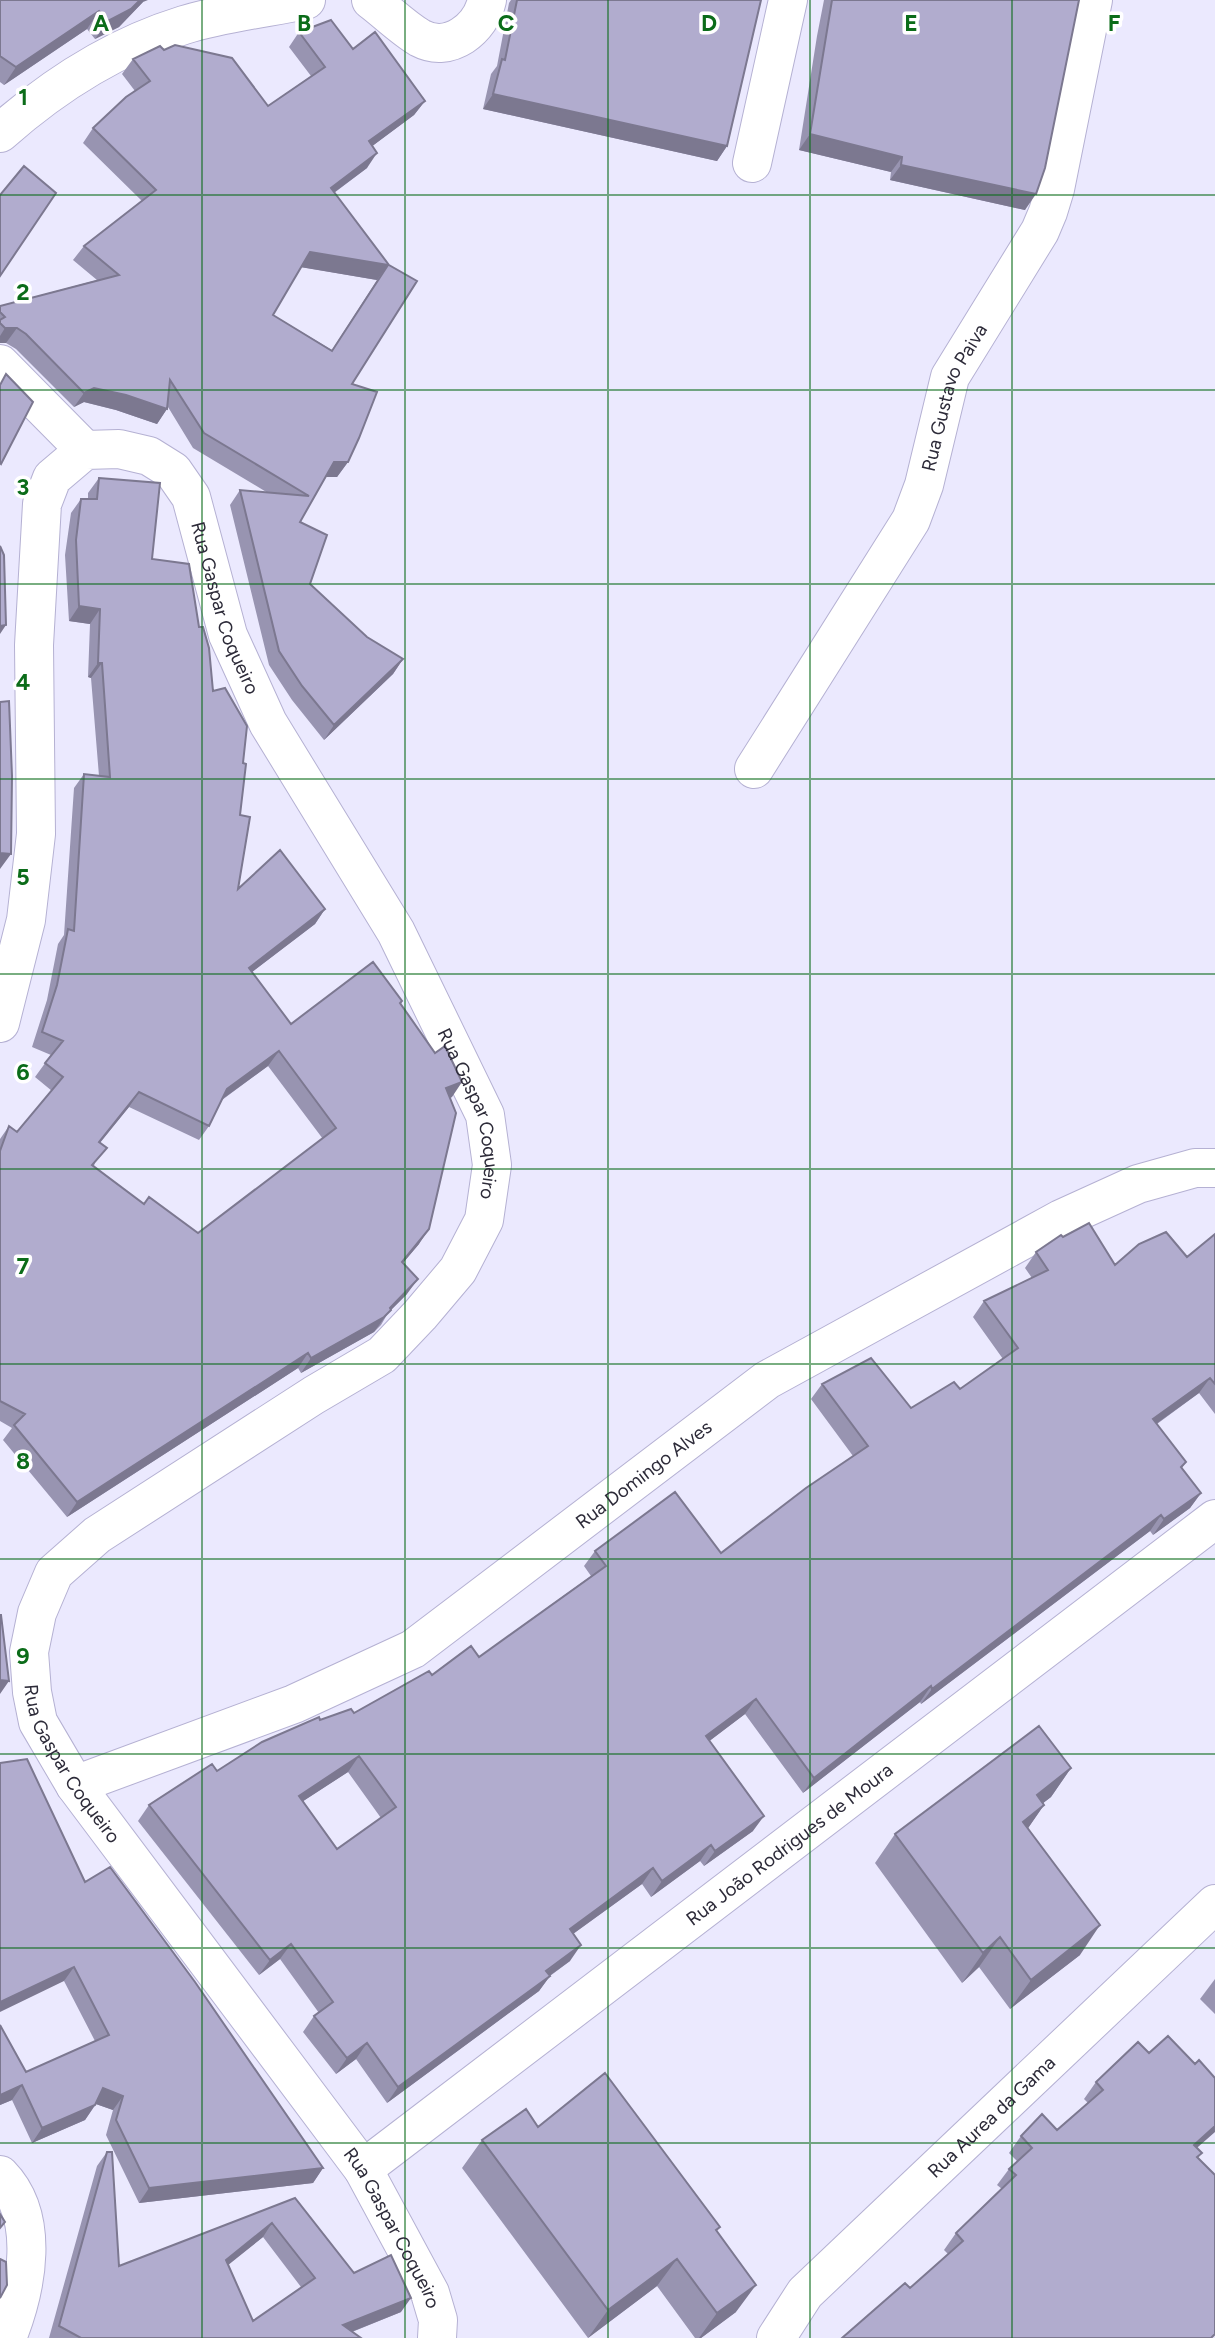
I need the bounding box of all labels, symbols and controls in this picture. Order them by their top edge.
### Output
text: A [93,9,110,37]
text: B [297,9,311,37]
text: C [498,9,515,37]
text: D [701,9,717,37]
text: E [904,9,918,37]
text: F [1108,9,1121,37]
text: 1 [18,83,28,111]
text: 2 [16,278,30,306]
street label: Rua Gustavo Paiva [917,319,992,474]
text: 3 [17,473,29,501]
street label: Rua Gaspar Coqueiro [186,519,264,698]
text: 4 [16,668,30,696]
text: 5 [16,863,30,891]
street label: Rua Gaspar Coqueiro [433,1024,503,1201]
text: 6 [16,1058,30,1086]
text: 7 [17,1252,30,1280]
street label: Rua Domingo Alves [571,1415,717,1533]
text: 8 [16,1447,30,1475]
text: 9 [16,1642,30,1670]
street label: Rua Gaspar Coqueiro [19,1683,125,1848]
street label: Rua João Rodrigues de Moura [682,1758,897,1930]
street label: Rua Aurea da Gama [923,2051,1060,2183]
street label: Rua Gaspar Coqueiro [339,2143,445,2311]

